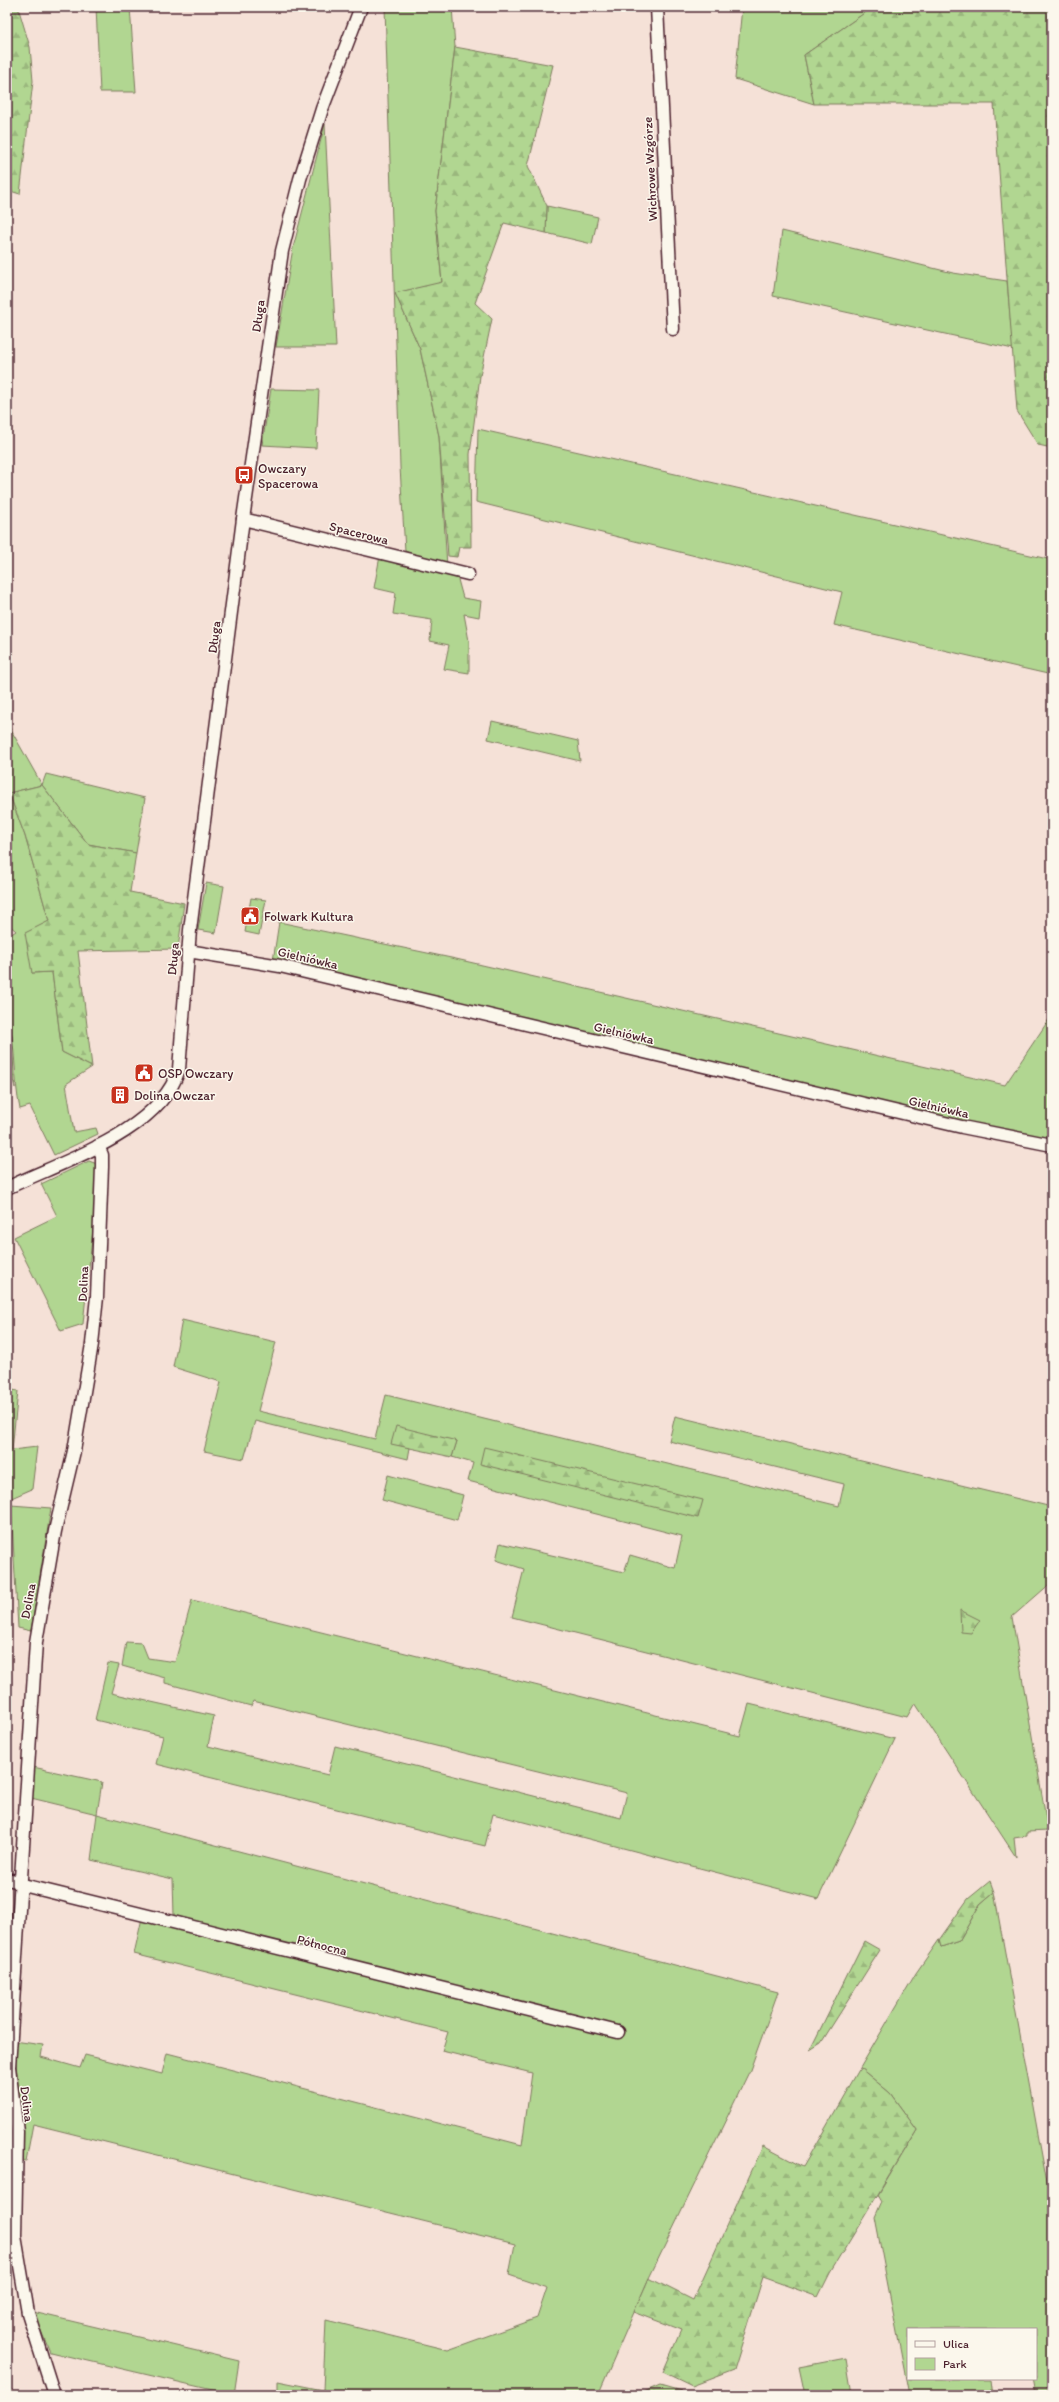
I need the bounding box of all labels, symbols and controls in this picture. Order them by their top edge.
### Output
street label: Wichrowe Wzgórze [640,116,660,222]
street label: Długa [248,298,268,333]
place label: Owczary Spacerowa [258,461,319,491]
bus stop icon: Owczary Spacerowa [233,464,255,486]
street label: Spacerowa [328,518,390,548]
street label: Długa [205,619,224,654]
public building icon: Folwark Kultura [239,905,261,927]
place label: Folwark Kultura [264,909,354,924]
street label: Długa [164,942,182,976]
street label: Gielniówka [276,944,340,972]
street label: Gielniówka [592,1019,656,1047]
public building icon: OSP Owczary [133,1062,155,1084]
place label: OSP Owczary [158,1066,233,1081]
building icon: Dolina Owczar [109,1084,131,1106]
place label: Dolina Owczar [134,1088,216,1103]
street label: Gielniówka [907,1093,971,1121]
street label: Dolina [75,1266,91,1302]
street label: Dolina [17,1582,39,1620]
street label: Północna [295,1932,349,1959]
street label: Dolina [17,2085,37,2123]
legend [907,2328,1037,2380]
text: Ulica [943,2337,969,2351]
text: Park [943,2357,967,2371]

